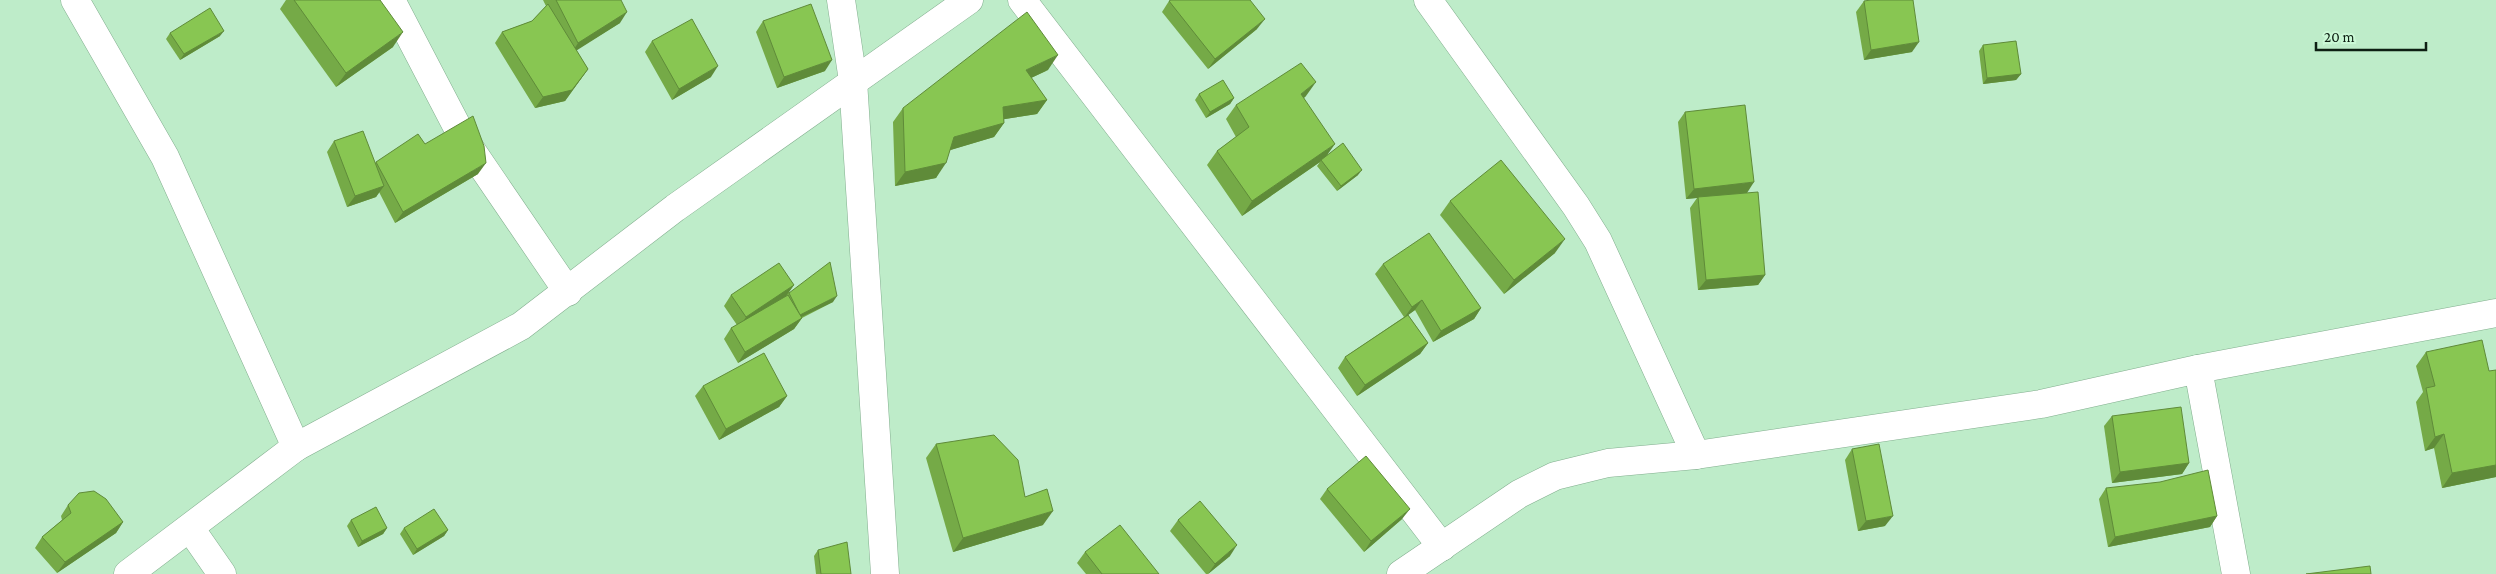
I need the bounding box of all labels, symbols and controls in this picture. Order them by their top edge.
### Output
scale bar [2316,20,2426,52]
text: 20 m [2324,29,2355,45]

